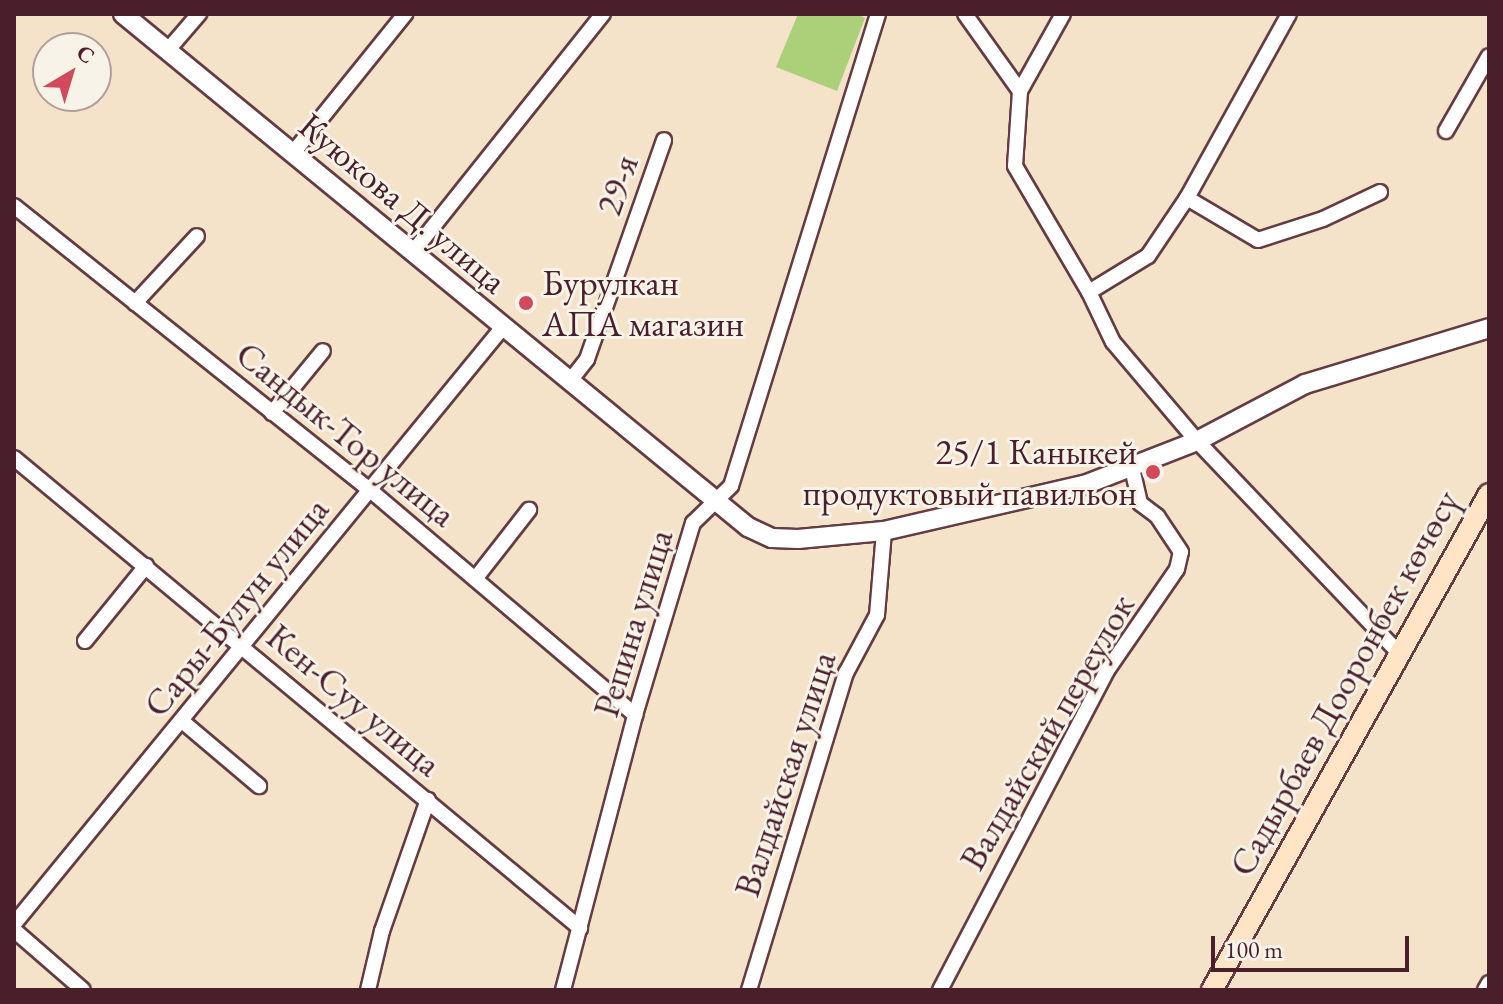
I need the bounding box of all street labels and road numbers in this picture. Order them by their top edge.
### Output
street label: Куюкова Д. улица [290,104,516,302]
street label: 29-я [587,149,647,221]
street label: Сандык-Тор улица [227,332,465,536]
street label: Садырбаев Дооронбек көчөсү [1220,483,1468,883]
street label: Сары-Булун улица [134,489,338,725]
street label: Репина улица [584,524,682,722]
street label: Валдайский переулок [950,586,1144,878]
street label: Кен-Суу улица [258,615,450,785]
street label: Валдайская улица [725,646,845,902]

